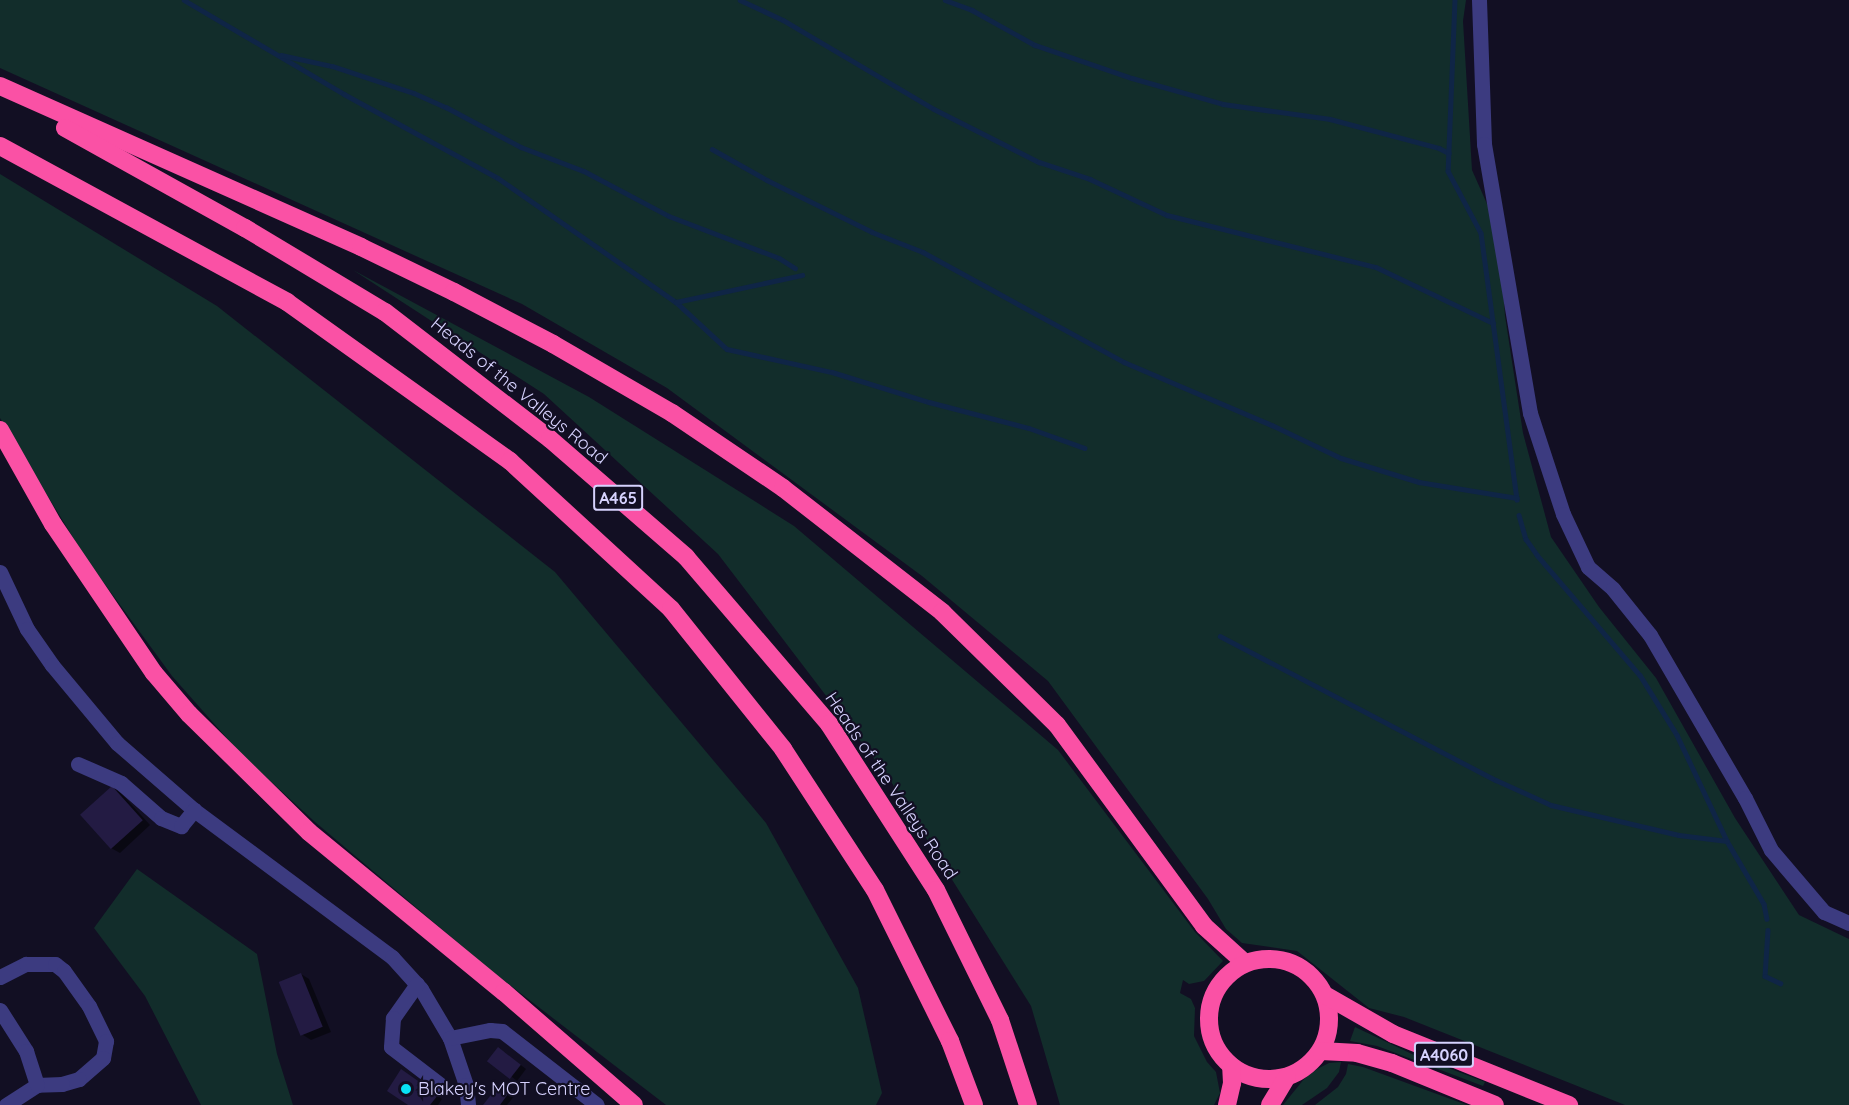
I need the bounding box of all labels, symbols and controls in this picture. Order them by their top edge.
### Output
street label: Heads of the Valleys Road [426,313,612,469]
road number: A465 [592,485,644,511]
street label: Heads of the Valleys Road [820,688,962,884]
road number: A4060 [1412,1042,1476,1068]
place label: Blakey's MOT Centre [418,1078,590,1100]
marker: Blakey's MOT Centre [399,1082,413,1096]

